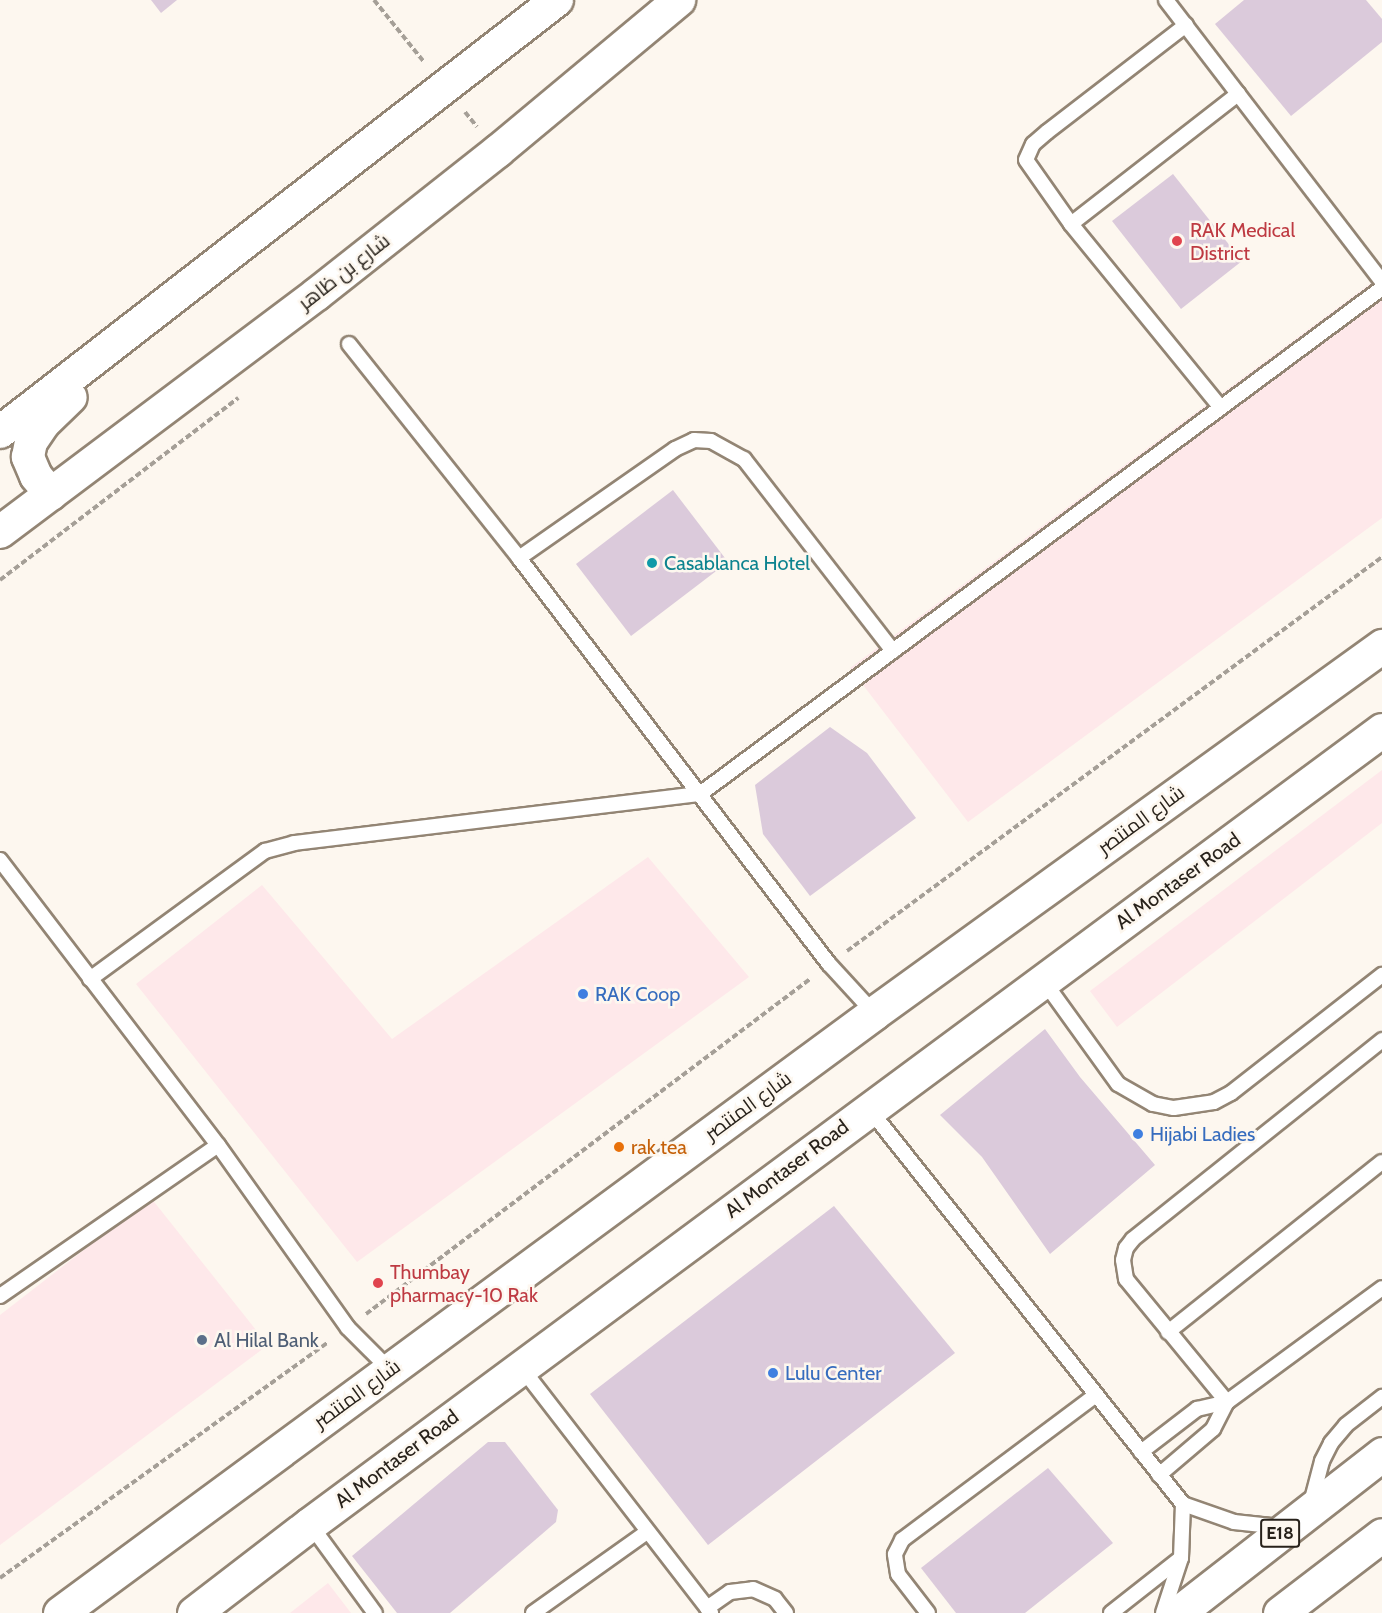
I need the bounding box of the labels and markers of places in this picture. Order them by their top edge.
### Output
place label: RAK Medical District [1190,218,1295,265]
marker: RAK Medical District [1168,232,1186,250]
place label: Casablanca Hotel [664,551,810,575]
marker: Casablanca Hotel [645,556,659,570]
place label: RAK Coop [595,982,680,1006]
marker: RAK Coop [576,987,590,1001]
place label: Hijabi Ladies [1150,1122,1255,1146]
marker: Hijabi Ladies [1131,1127,1145,1141]
place label: rak tea [631,1135,687,1159]
marker: rak tea [612,1140,626,1154]
place label: Thumbay pharmacy-10 Rak [390,1260,538,1307]
marker: Thumbay pharmacy-10 Rak [371,1276,385,1290]
place label: Al Hilal Bank [214,1328,319,1352]
marker: Al Hilal Bank [195,1333,209,1347]
place label: Lulu Center [785,1361,882,1385]
marker: Lulu Center [766,1366,780,1380]

